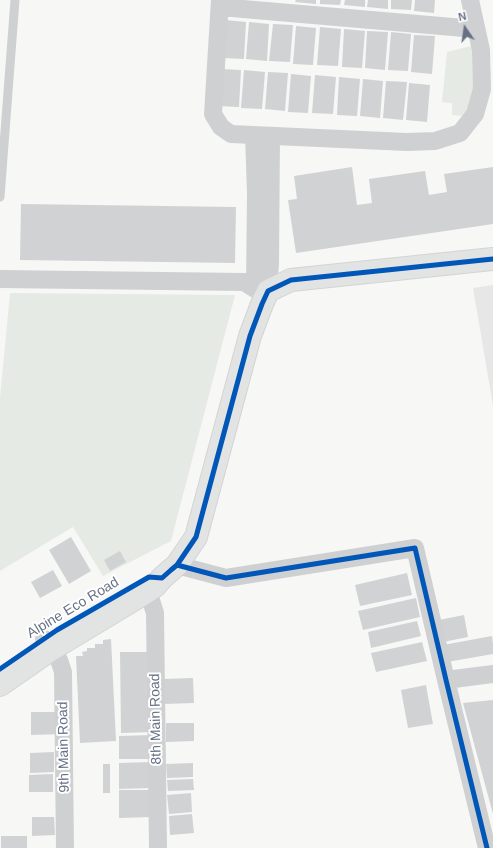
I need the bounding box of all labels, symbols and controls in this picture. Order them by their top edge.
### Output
north arrow [445,8,485,48]
text: N [457,10,468,23]
street label: Alpine Eco Road [24,574,122,642]
street label: 8th Main Road [147,673,165,765]
street label: 9th Main Road [55,701,73,793]

